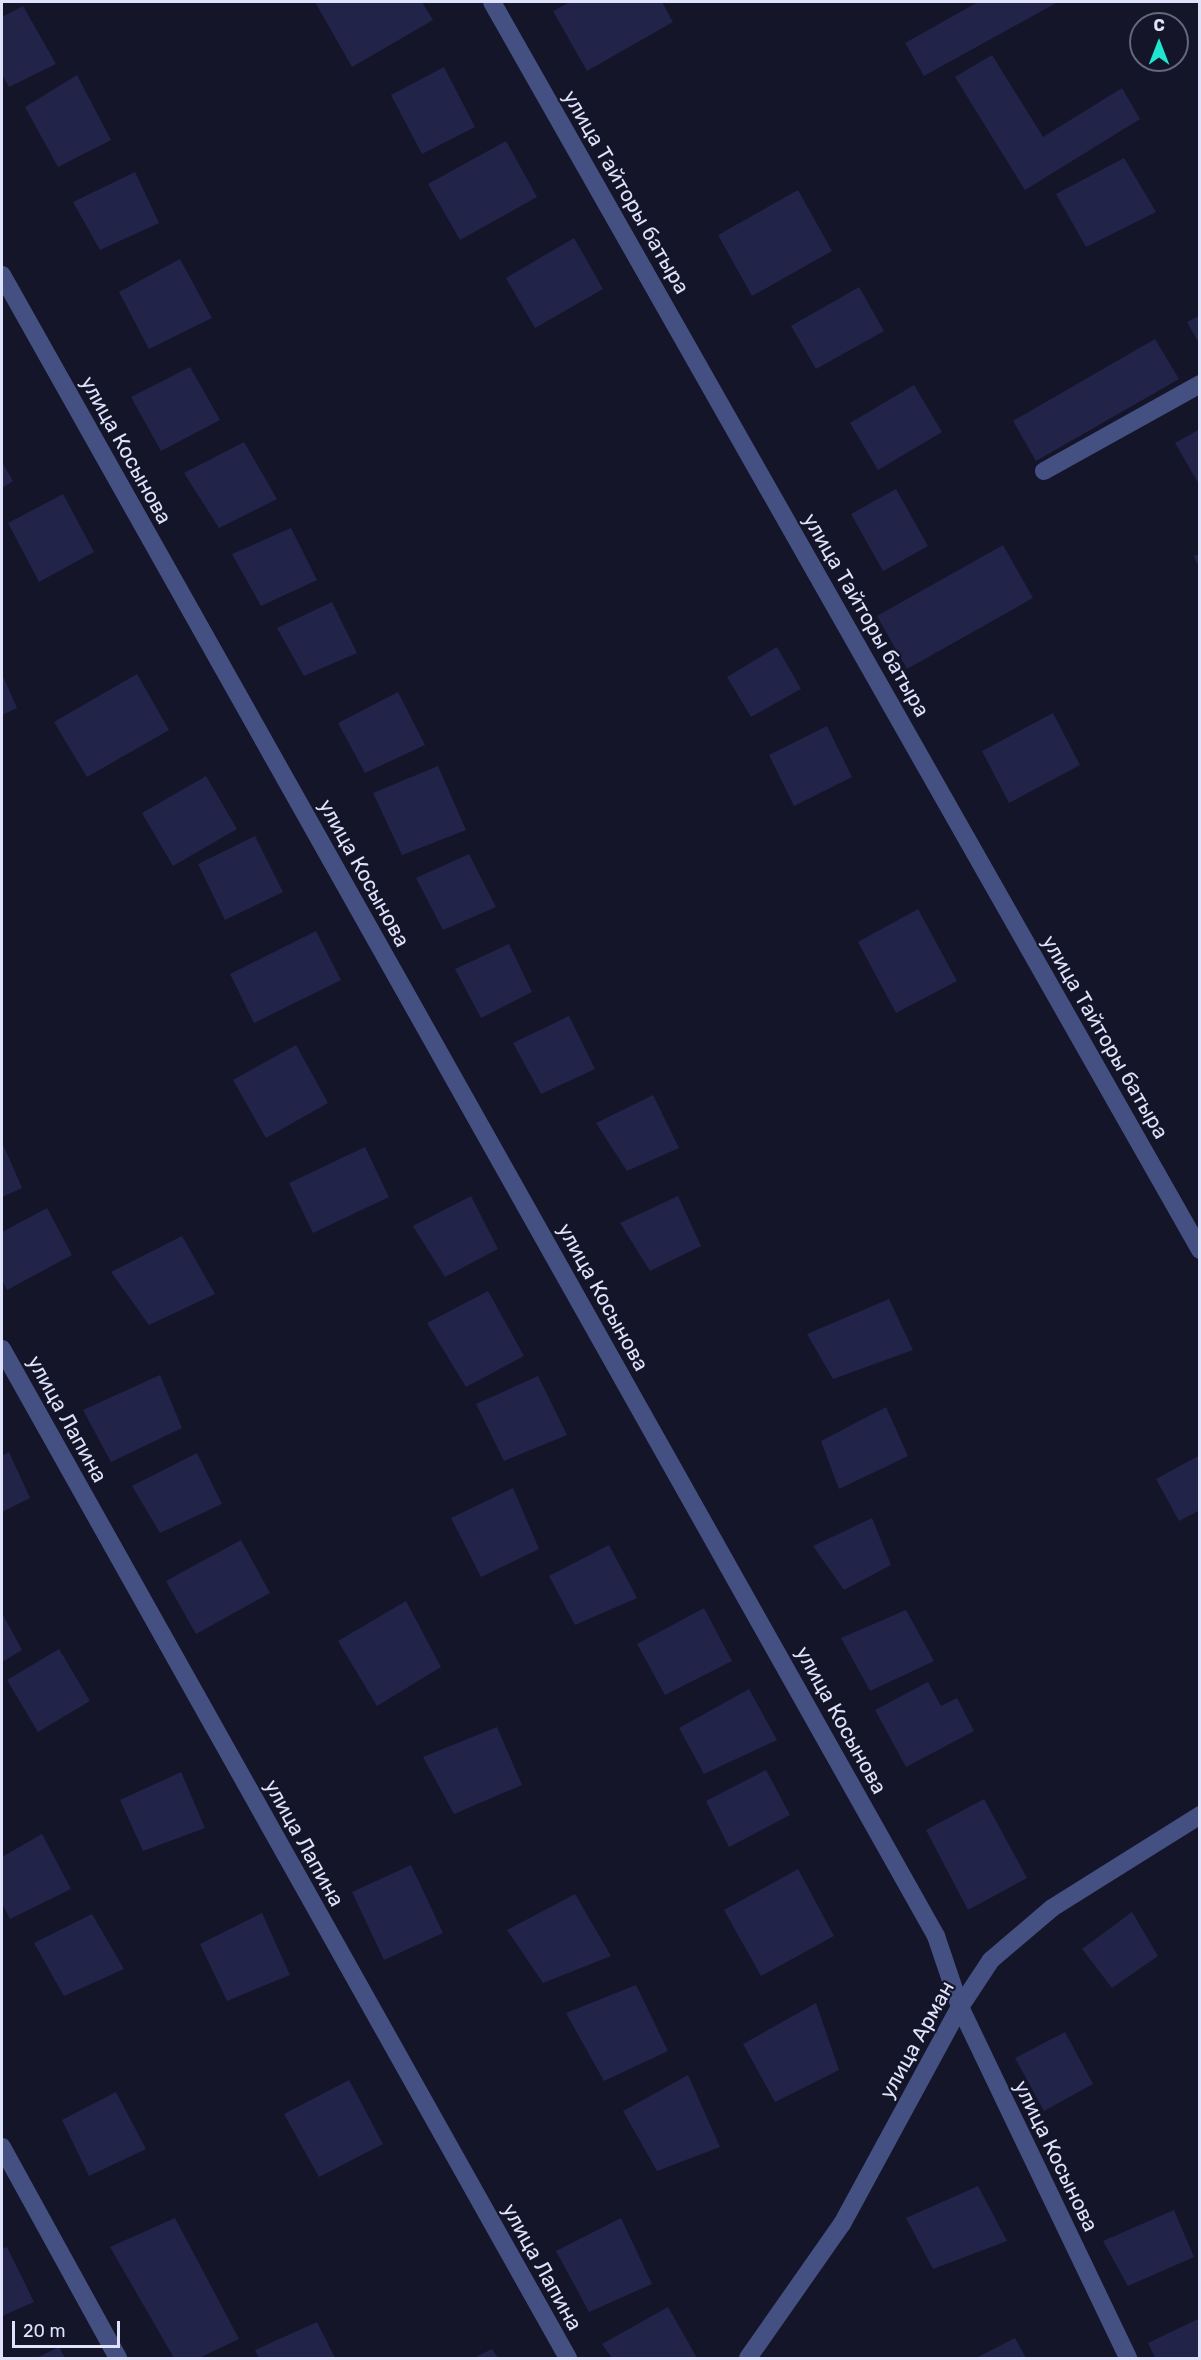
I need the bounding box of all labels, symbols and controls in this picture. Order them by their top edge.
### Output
north arrow [1129,12,1189,72]
text: С [1153,16,1165,35]
street label: улица Тайторы батыра [557,86,695,298]
street label: улица Косынова [75,372,177,528]
street label: улица Тайторы батыра [797,509,935,721]
street label: улица Косынова [313,795,415,951]
street label: улица Тайторы батыра [1036,931,1174,1143]
street label: улица Косынова [552,1219,654,1375]
street label: улица Лапина [22,1351,112,1487]
street label: улица Косынова [790,1642,892,1798]
street label: улица Лапина [259,1775,349,1911]
street label: улица Арман [874,1977,960,2103]
street label: улица Косынова [1008,2076,1104,2236]
street label: улица Лапина [497,2199,587,2335]
scale bar [15,2309,123,2347]
text: 20 m [23,2320,65,2342]

